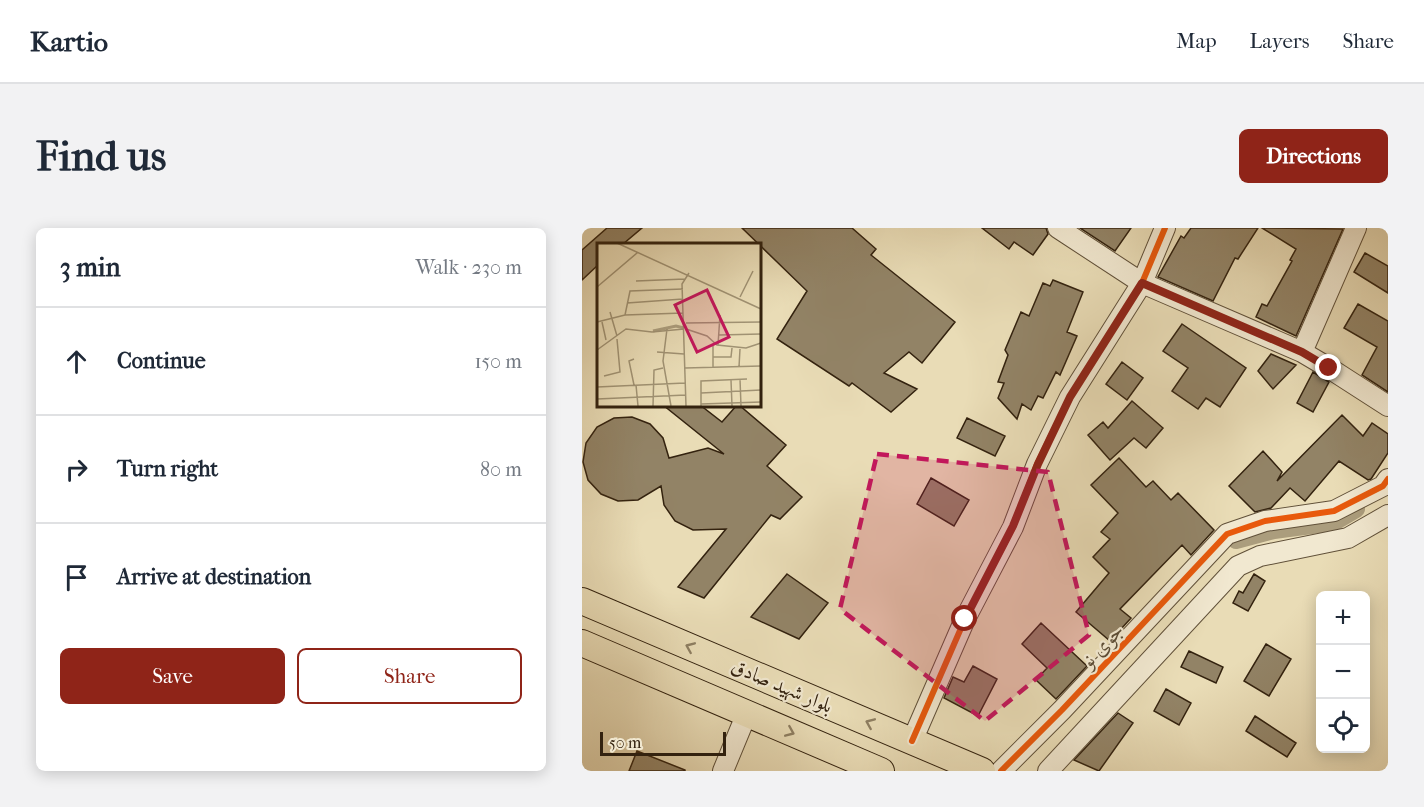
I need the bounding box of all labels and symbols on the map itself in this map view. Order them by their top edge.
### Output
inset map [597,243,760,406]
route end [1315,354,1341,380]
route start [951,605,977,631]
water label: جوی نو [1074,618,1130,674]
one-way arrow [686,642,697,654]
street label: بلوار شهید صادق [727,654,836,719]
one-way arrow [865,718,876,730]
one-way arrow [784,725,795,737]
scale bar [600,729,726,756]

